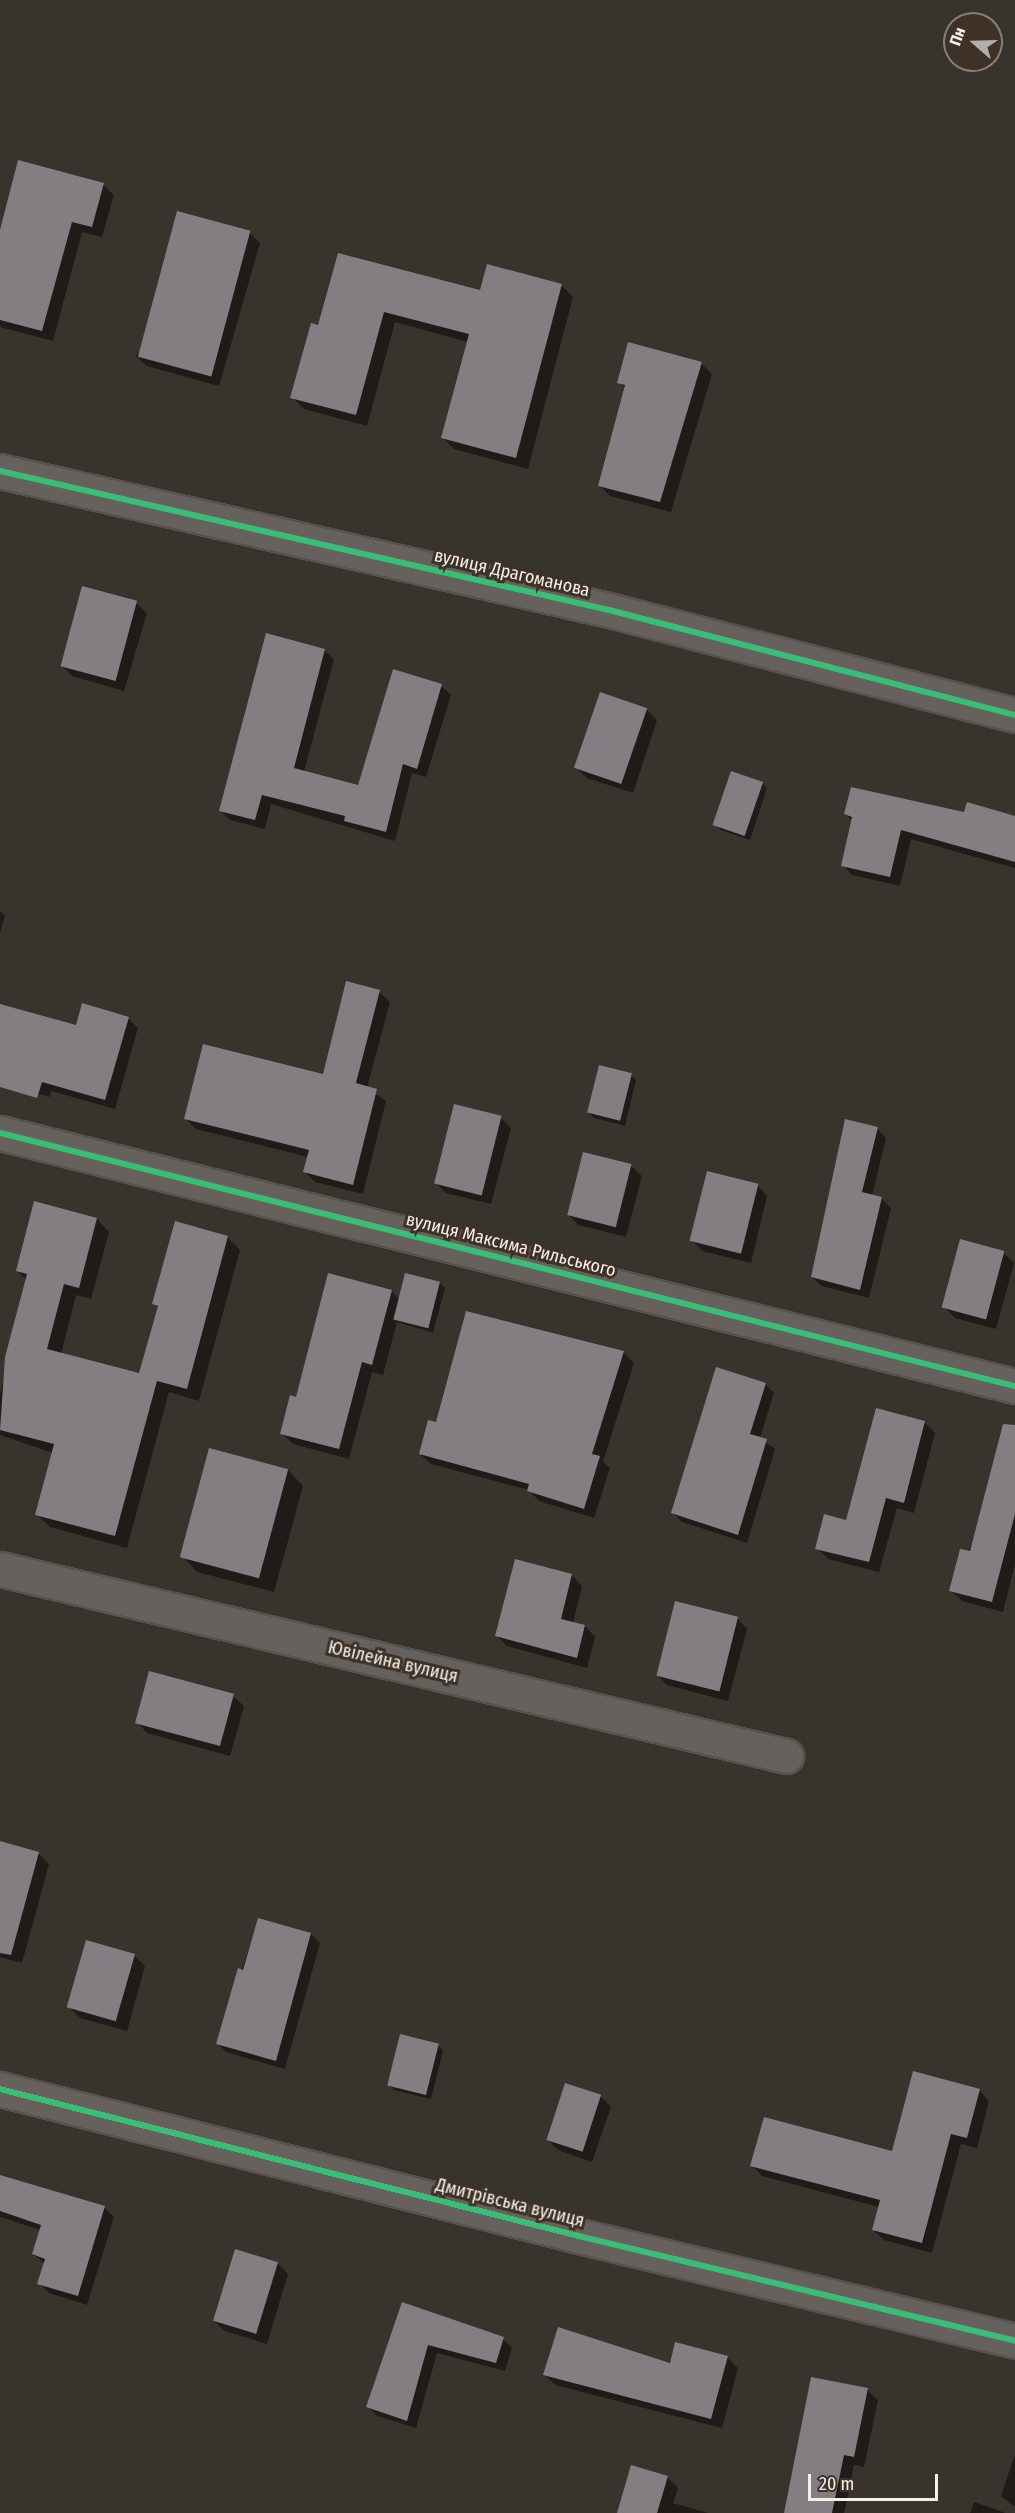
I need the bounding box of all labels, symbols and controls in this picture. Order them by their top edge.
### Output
north arrow [943,12,1003,72]
text: Пн [945,25,970,48]
street label: вулиця Драгоманова [432,545,592,601]
street label: вулиця Максима Рильського [404,1208,618,1282]
street label: Ювілейна вулиця [326,1637,460,1687]
street label: Дмитрівська вулиця [433,2174,587,2232]
scale bar [811,2462,942,2500]
text: 20 m [819,2473,854,2495]

